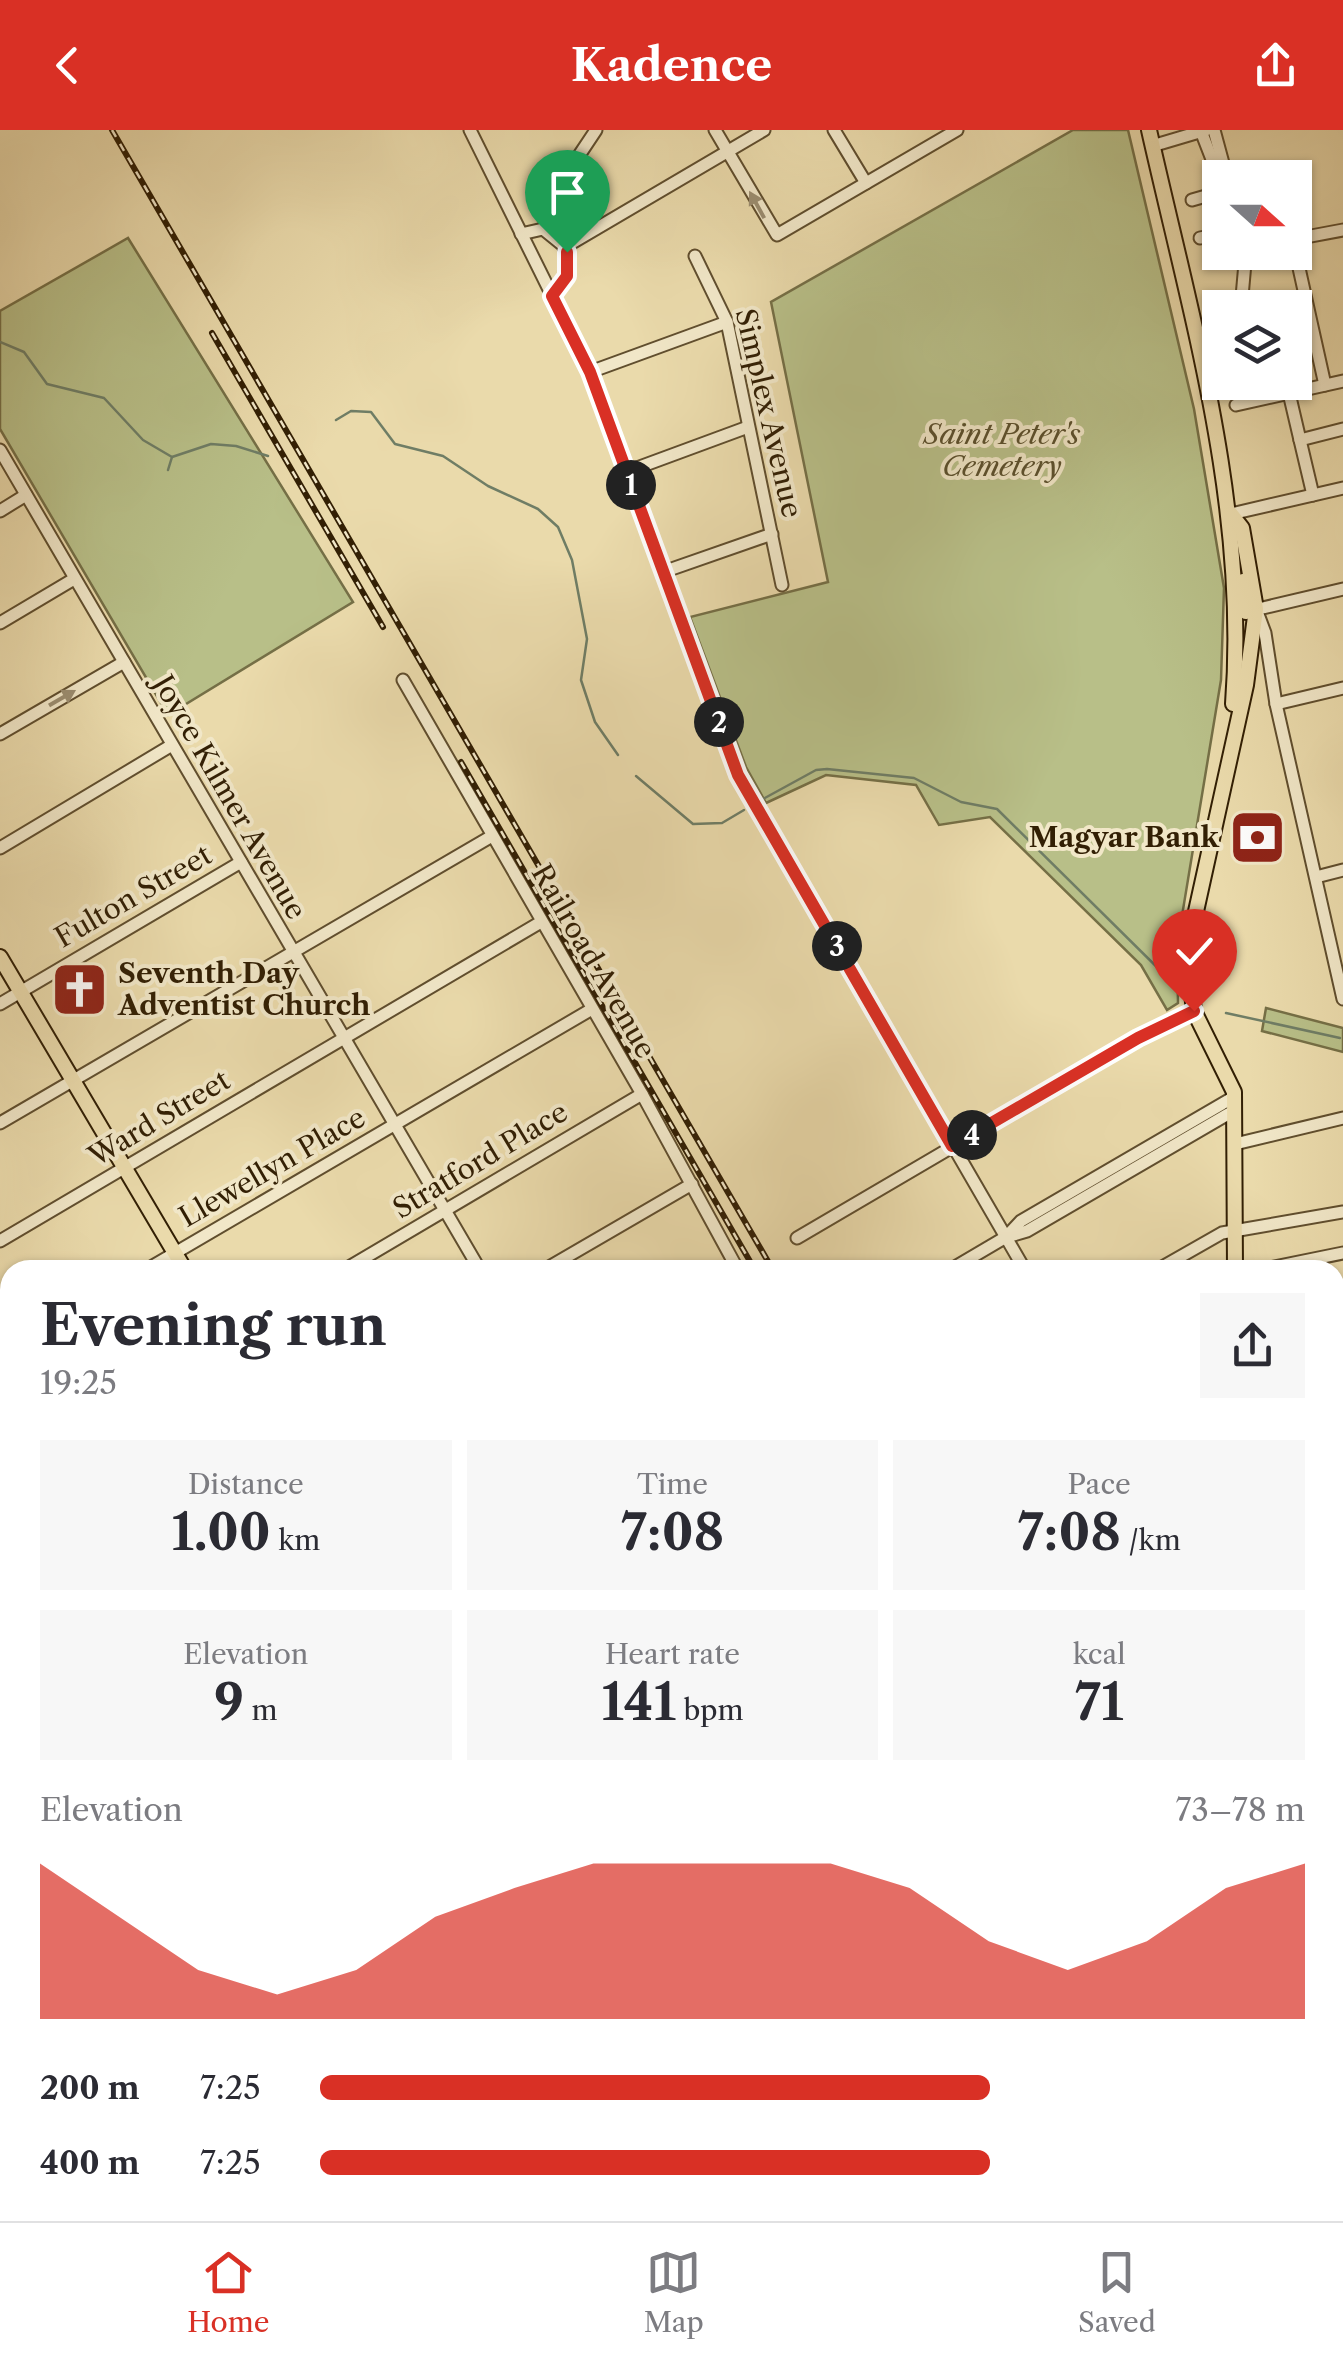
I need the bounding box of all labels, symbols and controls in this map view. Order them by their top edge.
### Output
text: Kadence [571,37,772,93]
icon: back [40,38,95,93]
icon: share [1248,38,1303,93]
pin [525,150,610,253]
north arrow [1202,160,1312,270]
map controls [1202,160,1312,400]
icon: arrive [540,165,595,220]
one-way arrow [748,190,765,219]
button: layers [1202,290,1312,400]
street label: Simplex Avenue [728,305,810,521]
park label: Saint Peter's Cemetery [922,417,1081,483]
pin: 1 [606,460,656,510]
text: 1 [625,468,637,502]
street label: Joyce Kilmer Avenue [144,666,314,925]
one-way arrow [48,690,76,707]
pin: 2 [694,697,744,747]
text: 2 [711,705,727,739]
bank icon: Magyar Bank [1228,807,1288,867]
place label: Magyar Bank [1029,820,1220,854]
street label: Fulton Street [49,837,217,954]
street label: Railroad Avenue [525,858,663,1064]
pin [1152,909,1237,1012]
pin: 3 [812,921,862,971]
icon: check [1167,924,1222,979]
text: 3 [829,929,845,963]
place label: Seventh Day Adventist Church [117,956,370,1022]
church icon: Seventh Day Adventist Church [49,959,109,1019]
street label: Ward Street [82,1063,236,1174]
street label: Stratford Place [386,1095,574,1225]
street label: Llewellyn Place [173,1100,371,1234]
pin: 4 [947,1110,997,1160]
text: 4 [964,1118,980,1152]
text: Evening run [40,1292,387,1359]
button: share [1200,1293,1305,1398]
text: 19:25 [40,1363,117,1402]
text: Distance [188,1467,304,1501]
text: Time [637,1467,708,1501]
text: Pace [1068,1467,1131,1501]
text: 1.00 [171,1501,271,1563]
text: 7:08 [621,1501,724,1563]
text: 7:08 [1017,1501,1121,1563]
text: km [271,1523,320,1557]
text: /km [1121,1523,1181,1557]
text: Elevation [183,1637,308,1671]
text: Heart rate [605,1637,740,1671]
text: kcal [1073,1637,1126,1671]
text: 9 [214,1671,244,1733]
text: 141 [601,1671,676,1733]
text: 71 [1075,1671,1123,1733]
text: m [244,1693,278,1727]
text: bpm [676,1693,744,1727]
text: Elevation [40,1790,183,1829]
text: 73–78 m [1175,1790,1305,1829]
text: 200 m [40,2068,140,2107]
text: 7:25 [200,2068,261,2107]
text: 400 m [40,2143,140,2182]
text: 7:25 [200,2143,261,2182]
tab: Home [187,2245,269,2339]
tab: Map [644,2245,704,2339]
tab: Saved [1078,2245,1156,2339]

